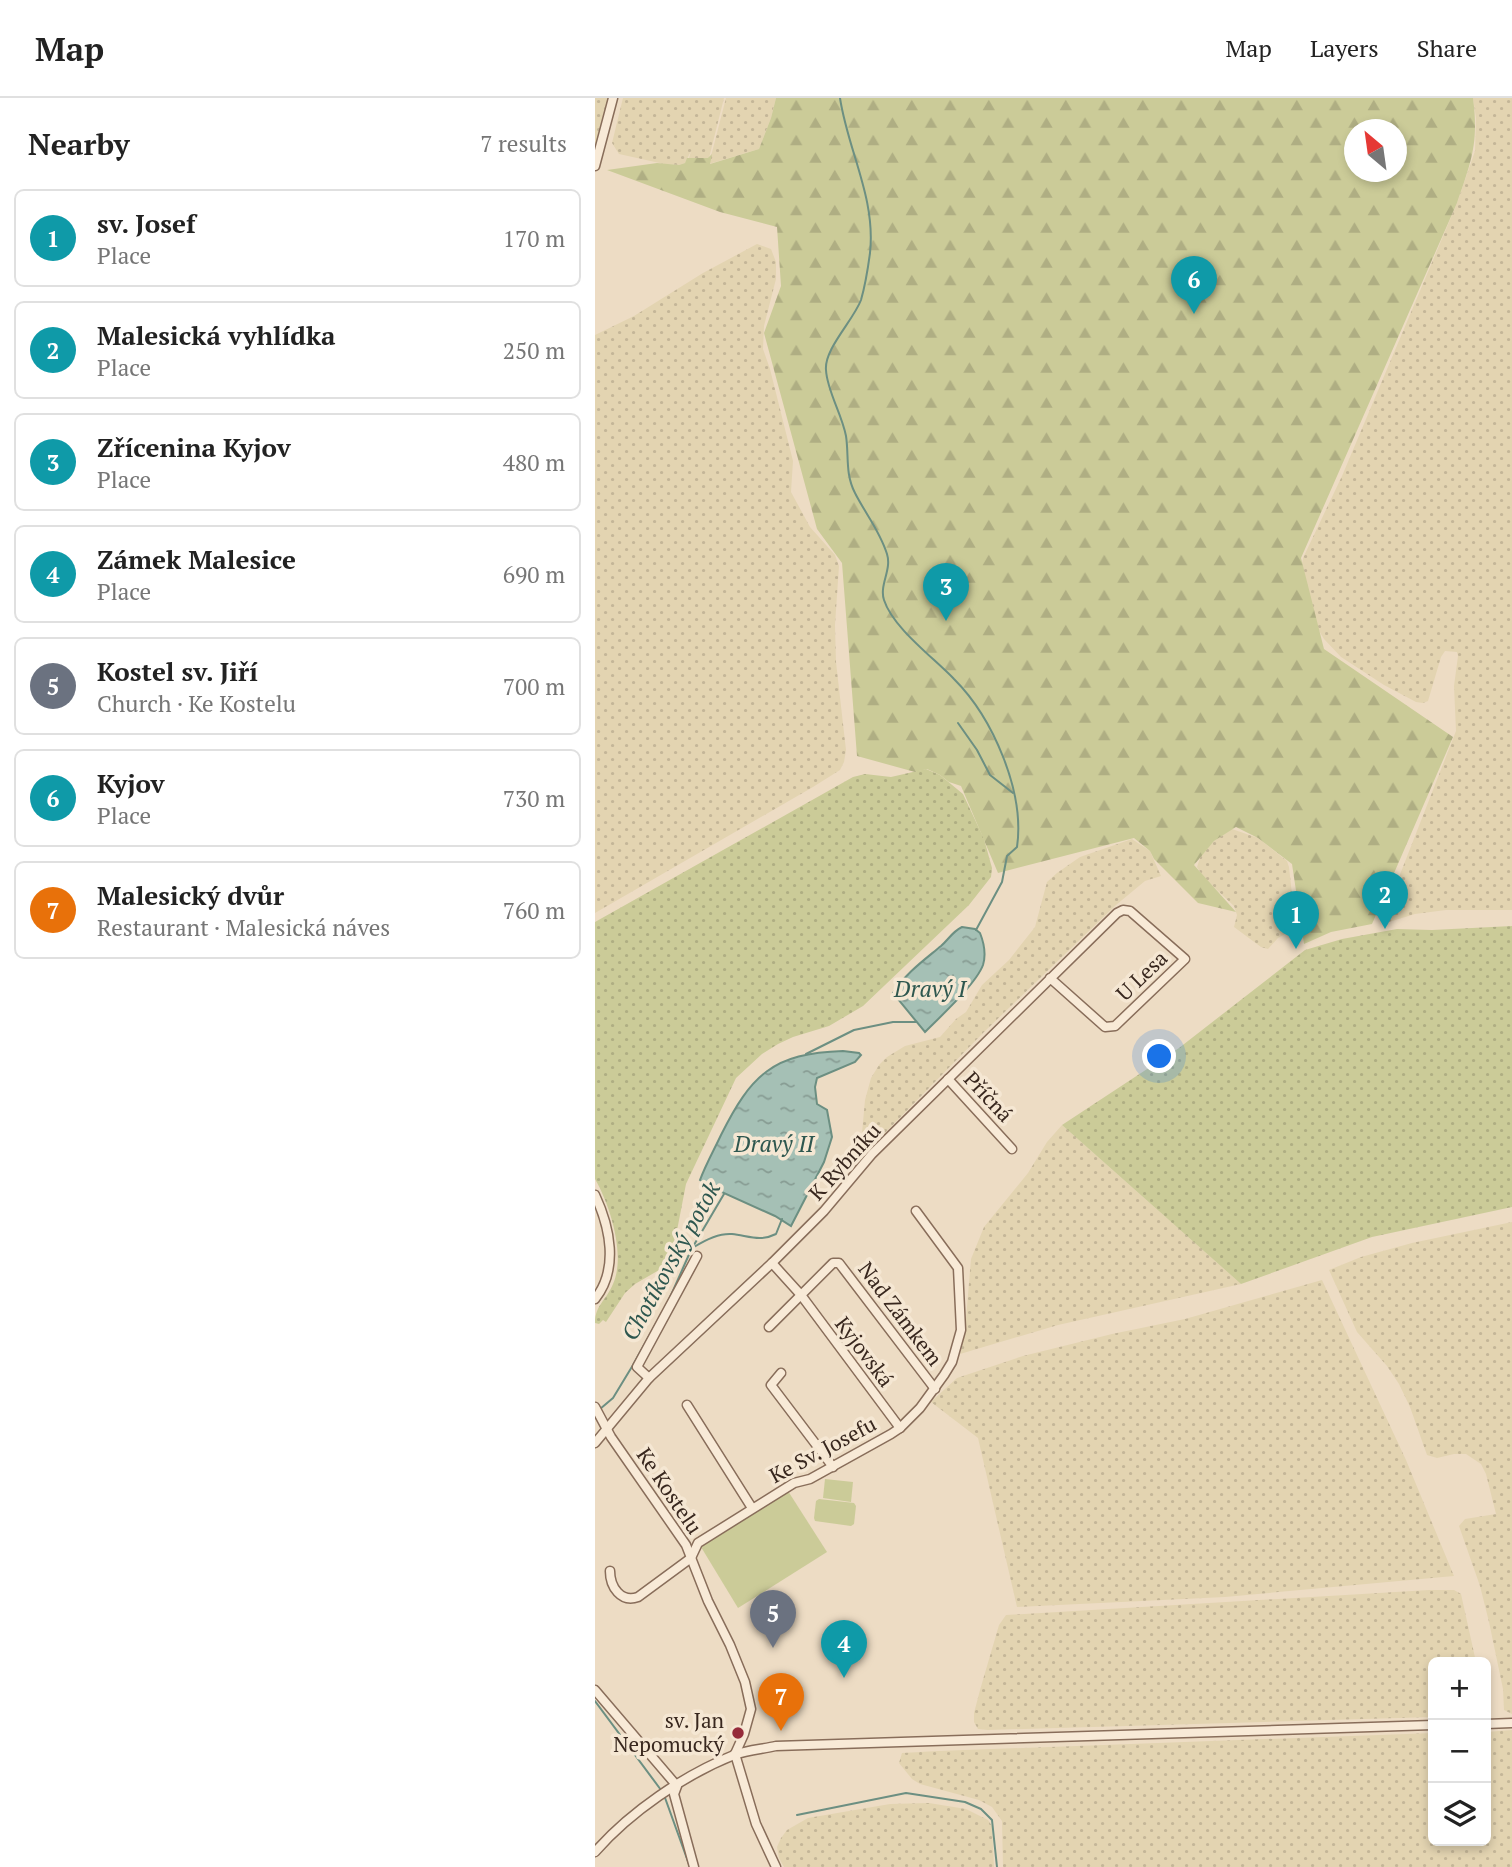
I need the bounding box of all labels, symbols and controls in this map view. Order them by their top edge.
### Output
text: Map [35,27,104,70]
text: Map [1225,32,1272,64]
text: Layers [1310,32,1379,64]
text: Share [1417,32,1477,64]
north arrow [1344,119,1407,182]
text: Nearby [28,124,130,164]
text: 7 results [480,128,567,159]
text: sv. Josef [97,206,196,240]
text: 1 [47,223,60,254]
text: 170 m [503,223,565,254]
text: Place [97,240,151,271]
pin: 6 [1171,256,1217,314]
text: Malesická vyhlídka [97,318,336,352]
text: 2 [47,335,60,366]
text: 250 m [503,335,565,366]
text: Place [97,352,151,383]
text: Zřícenina Kyjov [97,430,291,464]
text: 3 [47,447,60,478]
text: 480 m [503,447,565,478]
text: Place [97,464,151,495]
text: Zámek Malesice [97,542,296,576]
text: 4 [47,559,60,590]
text: 690 m [503,559,565,590]
pin: 3 [923,563,969,621]
text: Place [97,576,151,607]
text: Kostel sv. Jiří [97,654,258,688]
text: 5 [47,671,60,702]
text: 700 m [503,671,565,702]
text: Church · Ke Kostelu [97,688,296,719]
text: Kyjov [97,766,165,800]
text: 6 [47,783,60,814]
text: 730 m [503,783,565,814]
text: Place [97,800,151,831]
pin: 2 [1362,871,1408,929]
text: Malesický dvůr [97,878,284,912]
pin: 1 [1273,891,1319,949]
text: 7 [47,895,60,926]
text: 760 m [503,895,565,926]
text: Restaurant · Malesická náves [97,912,390,943]
street label: U Lesa [1110,944,1173,1007]
water label: Dravý I [893,973,968,1004]
your location [1142,1039,1176,1073]
street label: Příčná [958,1065,1020,1128]
street label: K Rybníku [802,1117,886,1206]
water label: Dravý II [733,1128,816,1159]
water label: Chotíkovský potok [614,1175,728,1346]
street label: Nad Zámkem [852,1256,949,1371]
street label: Kyjovská [829,1310,901,1393]
street label: Ke Sv. Josefu [764,1409,881,1489]
street label: Ke Kostelu [631,1442,709,1539]
pin: 5 [750,1590,796,1648]
pin: 4 [821,1620,867,1678]
map controls [1428,1657,1491,1846]
button: + [1428,1657,1491,1720]
pin: 7 [758,1673,804,1731]
place label: sv. Jan Nepomucký [613,1706,725,1758]
button: − [1428,1720,1491,1783]
marker: sv. Jan Nepomucký [730,1725,746,1741]
button: layers [1428,1783,1491,1846]

